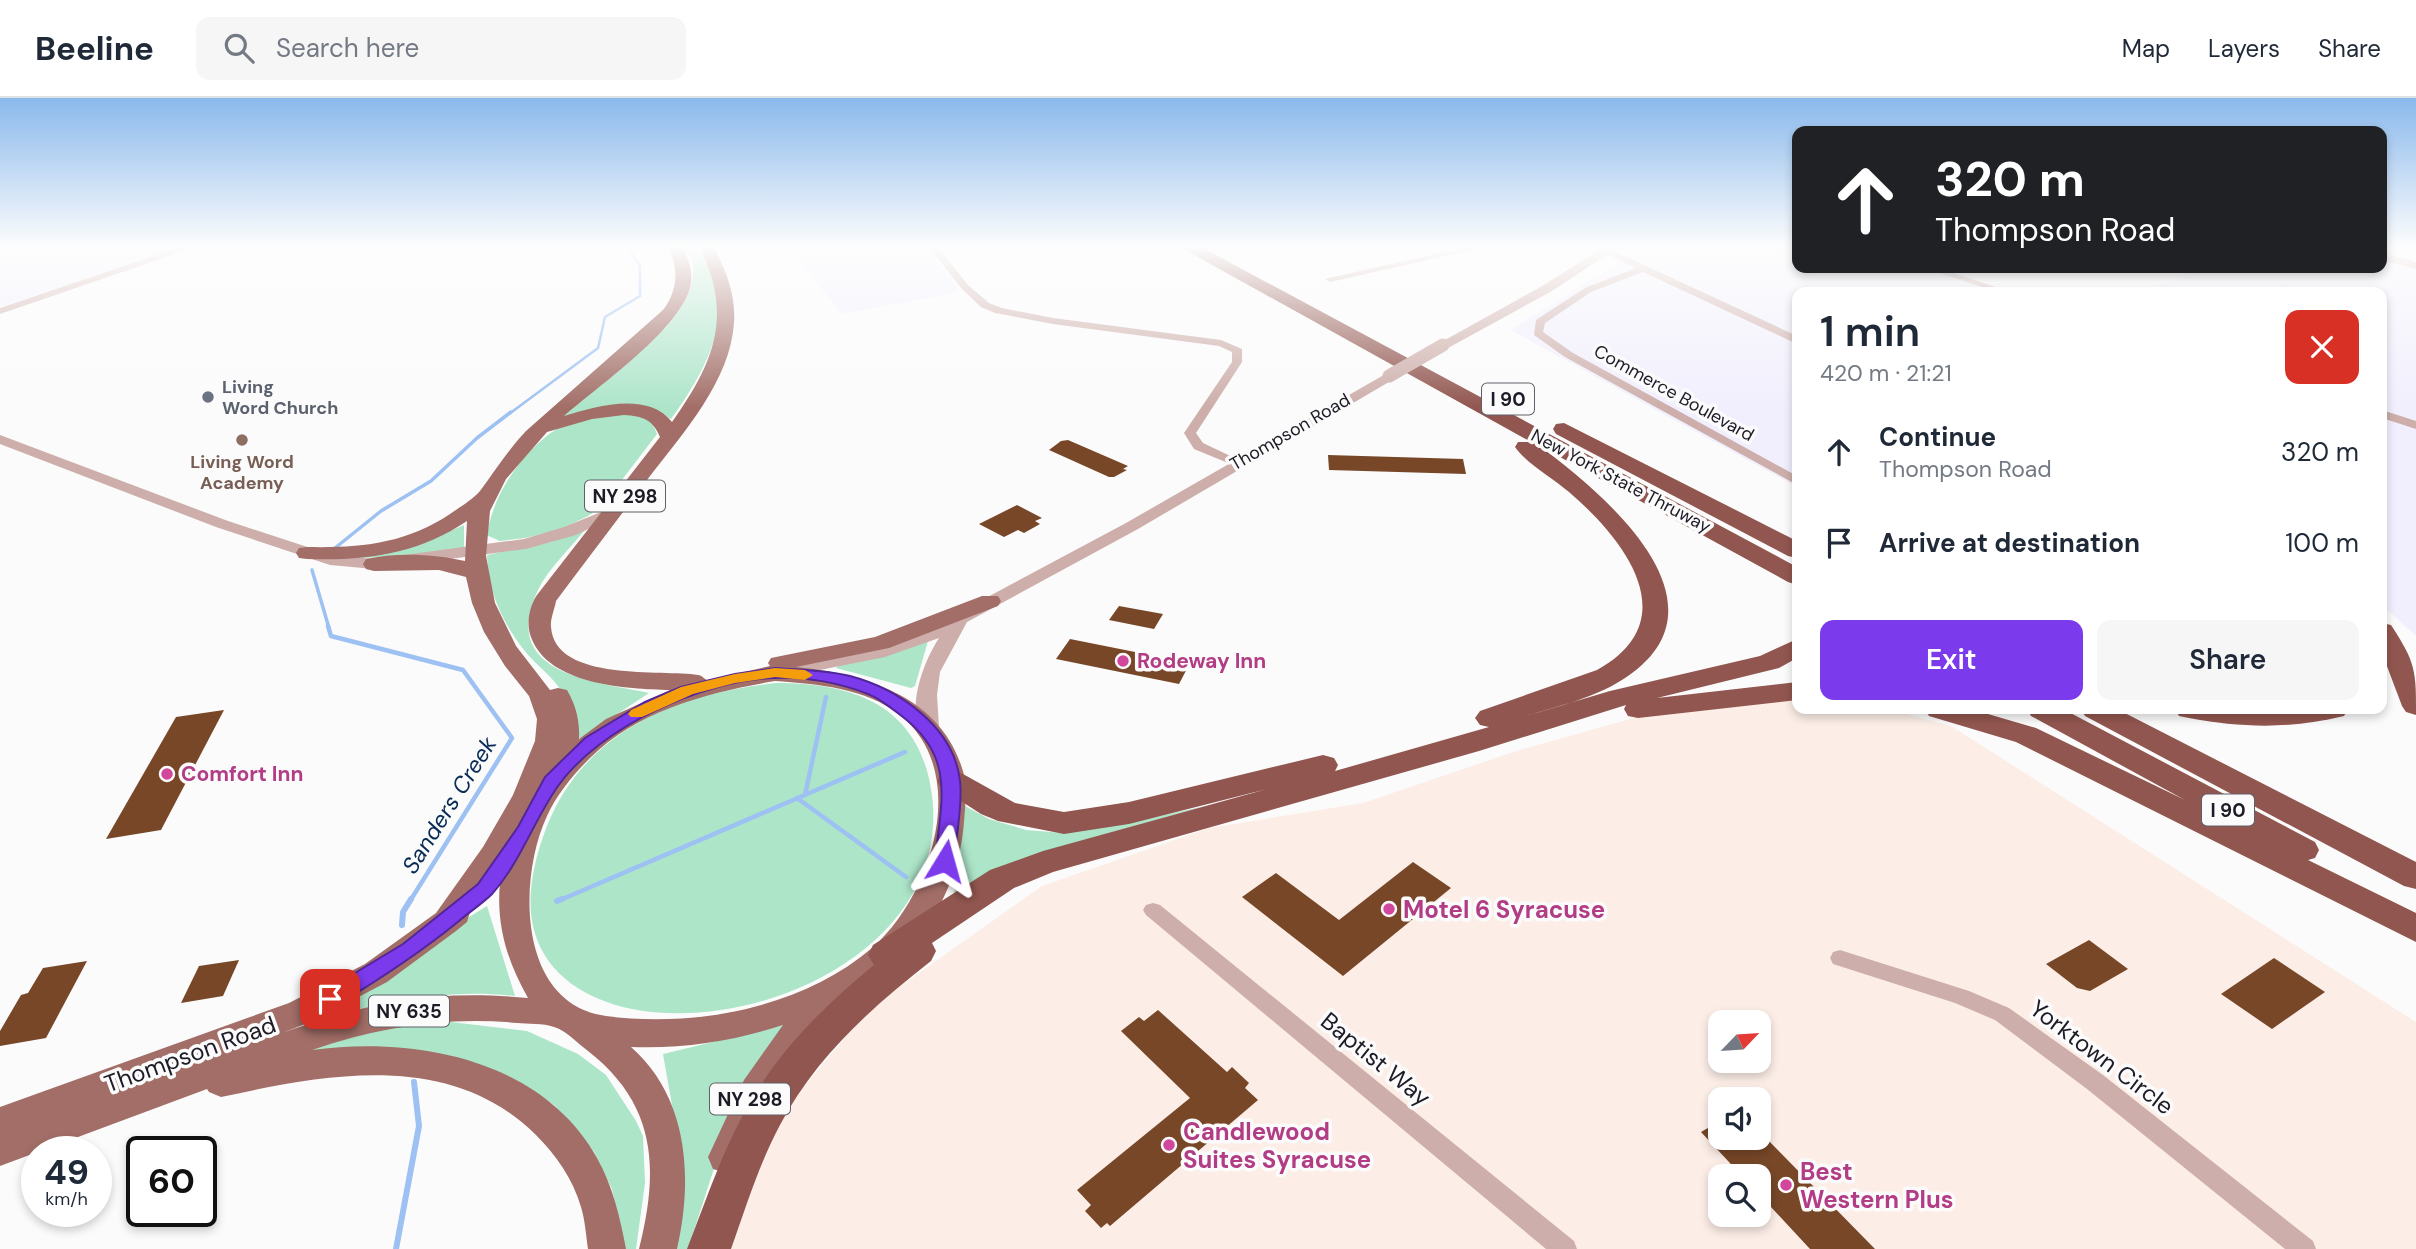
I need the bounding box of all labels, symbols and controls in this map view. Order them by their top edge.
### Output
search box [196,17,686,80]
text: Beeline [35,27,154,70]
icon: search [220,29,258,67]
text: Search here [276,31,419,65]
text: Map [2122,33,2170,64]
text: Layers [2208,33,2280,64]
text: Share [2318,33,2381,64]
text: 320 m [1935,147,2085,211]
icon: ahead [1820,154,1911,245]
text: Thompson Road [1935,209,2175,251]
text: 1 min [1820,304,1920,359]
button: close [2285,310,2359,384]
street label: Commerce Boulevard [1590,339,1758,447]
text: 420 m · 21:21 [1820,358,1952,388]
place label: Living Word Church [222,375,338,420]
road number: I 90 [1482,384,1534,414]
street label: Thompson Road [1225,388,1355,476]
marker: Living Word Church [200,389,216,405]
text: Continue [1879,420,1996,454]
street label: New York State Thruway [1527,423,1715,539]
marker: Living Word Academy [234,432,250,448]
icon: ahead [1820,433,1858,471]
text: 320 m [2281,435,2359,469]
place label: Living Word Academy [190,450,294,495]
text: Thompson Road [1879,454,2052,484]
road number: NY 298 [585,480,665,512]
icon: arrive [1820,524,1858,562]
text: Arrive at destination [1879,526,2140,560]
text: 100 m [2285,526,2359,560]
button: Exit [1820,620,2083,700]
button: Share [2097,620,2359,700]
place label: Rodeway Inn [1137,647,1266,675]
marker: Rodeway Inn [1115,653,1131,669]
water label: Sanders Creek [395,731,503,879]
place label: Comfort Inn [181,760,304,788]
marker: Comfort Inn [159,766,175,782]
road number: I 90 [2202,794,2254,825]
position arrow [908,824,982,898]
place label: Motel 6 Syracuse [1403,894,1605,925]
marker: Motel 6 Syracuse [1381,901,1397,917]
pin [300,969,360,1029]
icon: arrive [311,980,349,1018]
street label: Yorktown Circle [2024,993,2180,1121]
road number: NY 635 [369,995,449,1026]
street label: Baptist Way [1315,1005,1437,1113]
street label: Thompson Road [100,1009,280,1099]
north arrow [1708,1010,1771,1073]
map controls [1708,1010,1771,1227]
road number: NY 298 [710,1084,790,1114]
button: sound [1708,1087,1771,1150]
place label: Candlewood Suites Syracuse [1183,1116,1371,1175]
speed limit sign: 60 [126,1136,217,1227]
marker: Candlewood Suites Syracuse [1161,1137,1177,1153]
text: 49 [44,1149,89,1195]
place label: Best Western Plus [1800,1156,1954,1215]
button: search [1708,1164,1771,1227]
marker: Best Western Plus [1778,1177,1794,1193]
text: km/h [45,1187,88,1211]

